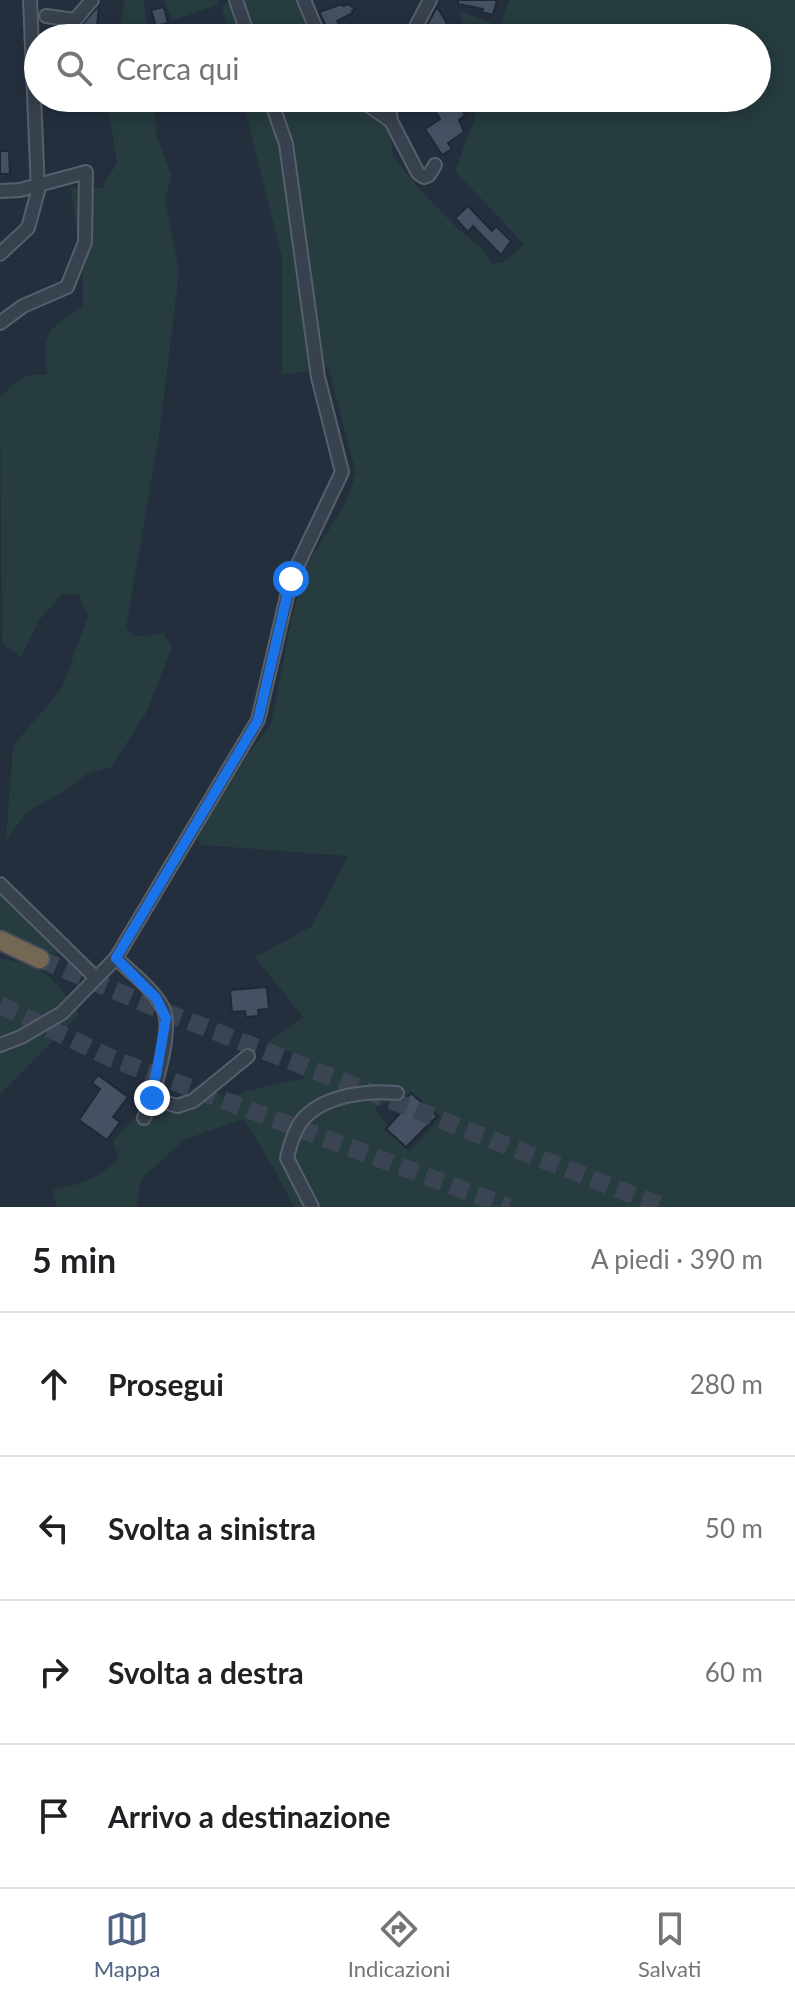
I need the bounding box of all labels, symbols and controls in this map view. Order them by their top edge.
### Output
search box [24,24,771,112]
icon: search [52,46,96,90]
text: Cerca qui [116,50,240,86]
route start [273,561,309,597]
route end [134,1080,170,1116]
text: 5 min [32,1239,116,1280]
text: A piedi · 390 m [591,1243,763,1275]
icon: ahead [32,1362,76,1406]
text: Prosegui [108,1366,224,1402]
text: 280 m [690,1368,763,1400]
icon: left [32,1506,76,1550]
text: Svolta a sinistra [108,1510,316,1546]
text: 50 m [705,1512,763,1544]
icon: right [32,1650,76,1694]
text: Svolta a destra [108,1654,304,1690]
text: 60 m [705,1656,763,1688]
icon: arrive [32,1794,76,1838]
text: Arrivo a destinazione [108,1798,390,1834]
tab: Mappa [94,1907,160,1982]
tab: Indicazioni [348,1907,450,1982]
tab: Salvati [638,1907,701,1982]

